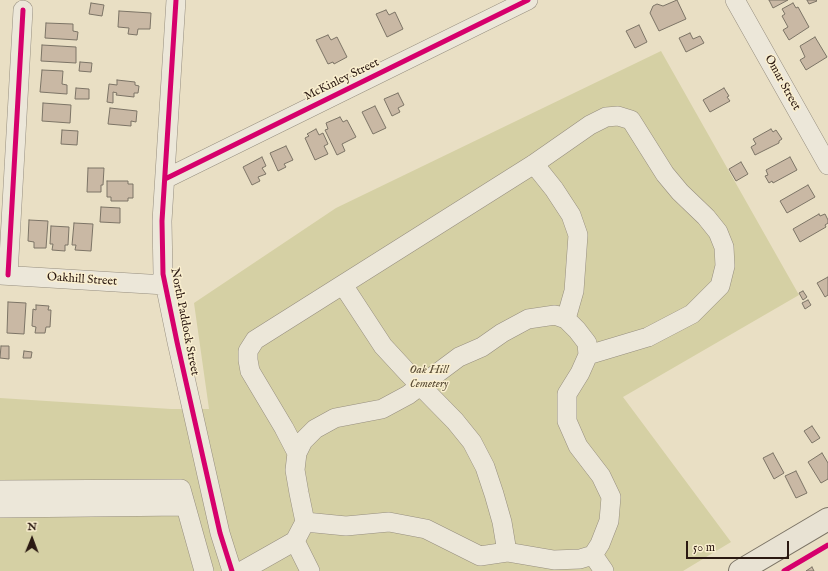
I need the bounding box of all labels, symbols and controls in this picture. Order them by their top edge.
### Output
street label: Omar Street [761,53,803,113]
street label: McKinley Street [302,56,382,104]
street label: North Paddock Street [167,267,201,377]
street label: Oakhill Street [47,270,117,290]
park label: Oak Hill Cemetery [409,364,449,392]
north arrow [12,519,52,559]
text: N [27,520,37,534]
scale bar [688,533,791,559]
text: 50 m [693,540,715,555]

